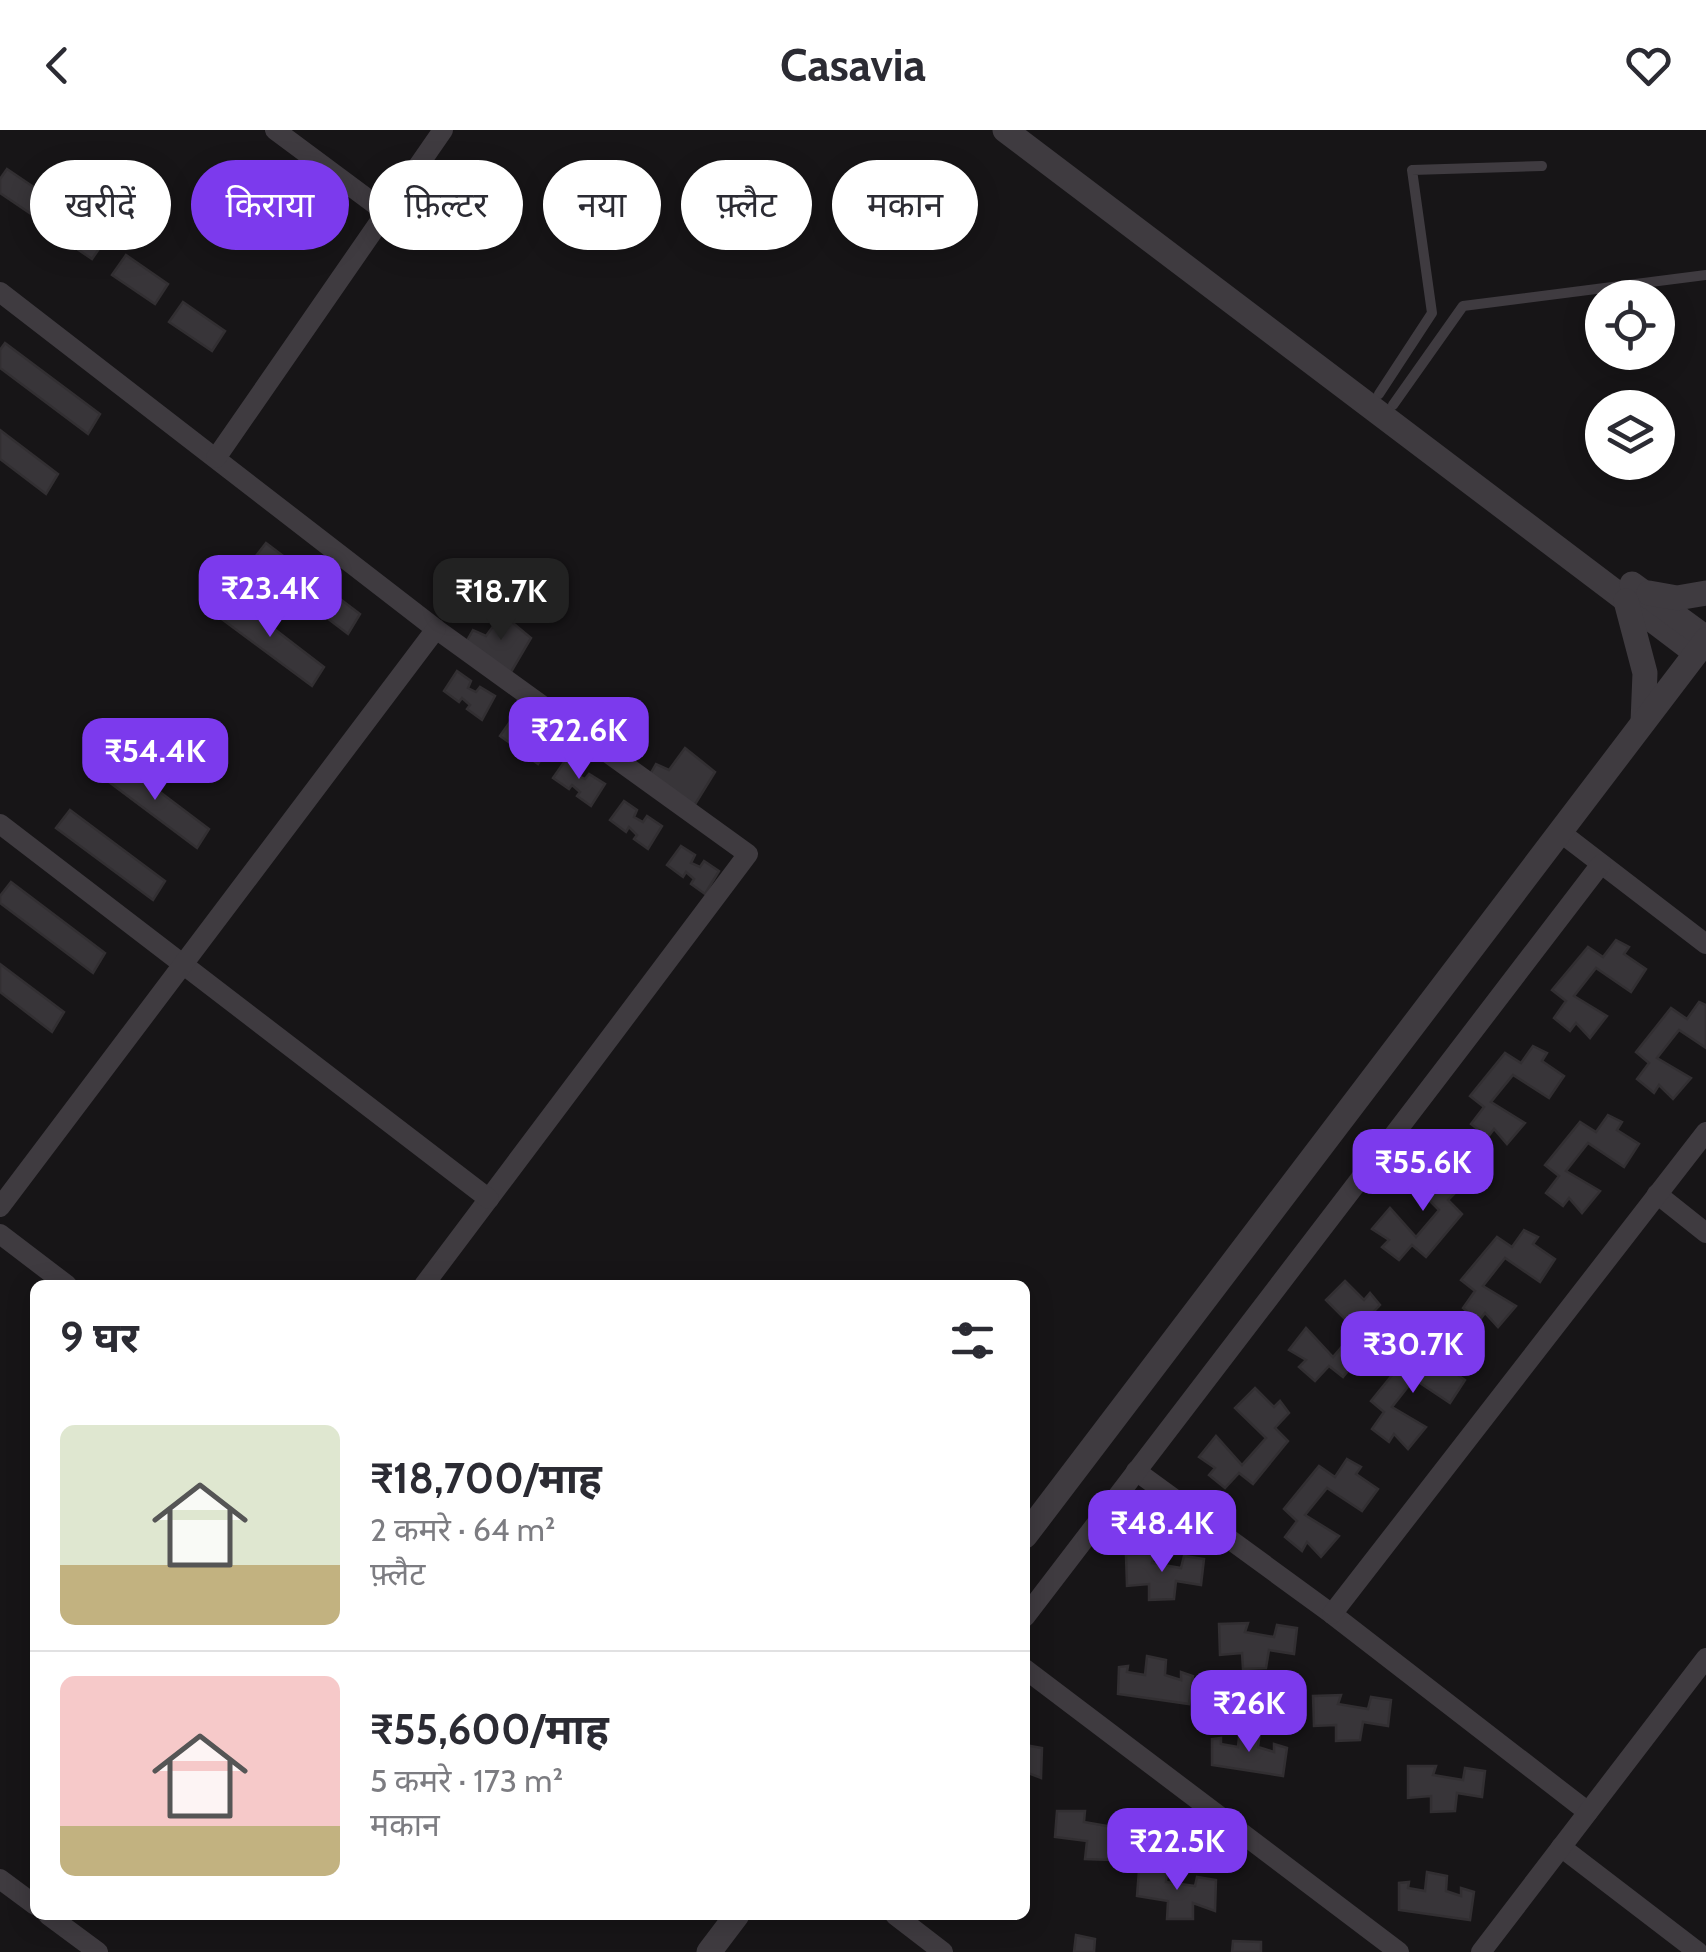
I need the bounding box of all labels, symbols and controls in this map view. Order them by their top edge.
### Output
icon: back [30,38,85,93]
text: Casavia [780,38,926,92]
icon: heart [1621,38,1676,93]
chip: खरीदें [30,160,171,250]
chip: किराया [191,160,349,250]
chip: फ़िल्टर [369,160,523,250]
chip: नया [543,160,661,250]
chip: फ़्लैट [681,160,812,250]
chip: मकान [832,160,978,250]
map controls [1585,280,1675,480]
button: locate [1585,280,1675,370]
button: layers [1585,390,1675,480]
pin: ₹23.4K [189,555,351,640]
pin: ₹18.7K [420,558,582,643]
text: ₹23.4K [221,568,319,607]
text: ₹18.7K [455,571,547,610]
pin: ₹22.6K [498,697,660,782]
text: ₹22.6K [531,710,627,749]
pin: ₹54.4K [74,718,236,803]
text: ₹54.4K [104,731,206,770]
pin: ₹55.6K [1342,1129,1504,1214]
text: ₹55.6K [1375,1142,1471,1181]
text: 9 घर [60,1311,139,1363]
pin: ₹30.7K [1332,1311,1494,1396]
icon: filters [945,1313,1000,1368]
text: ₹30.7K [1363,1324,1463,1363]
text: ₹18,700/माह [370,1452,602,1504]
icon: home [140,1465,260,1585]
pin: ₹48.4K [1081,1490,1243,1575]
text: ₹48.4K [1110,1503,1214,1542]
text: 2 कमरे · 64 m² [370,1510,555,1549]
text: फ़्लैट [370,1554,425,1593]
pin: ₹26K [1190,1670,1308,1755]
text: ₹26K [1213,1683,1285,1722]
text: ₹55,600/माह [370,1703,609,1755]
icon: home [140,1716,260,1836]
text: 5 कमरे · 173 m² [370,1761,563,1800]
text: मकान [370,1805,440,1844]
pin: ₹22.5K [1096,1808,1258,1893]
text: ₹22.5K [1129,1821,1225,1860]

